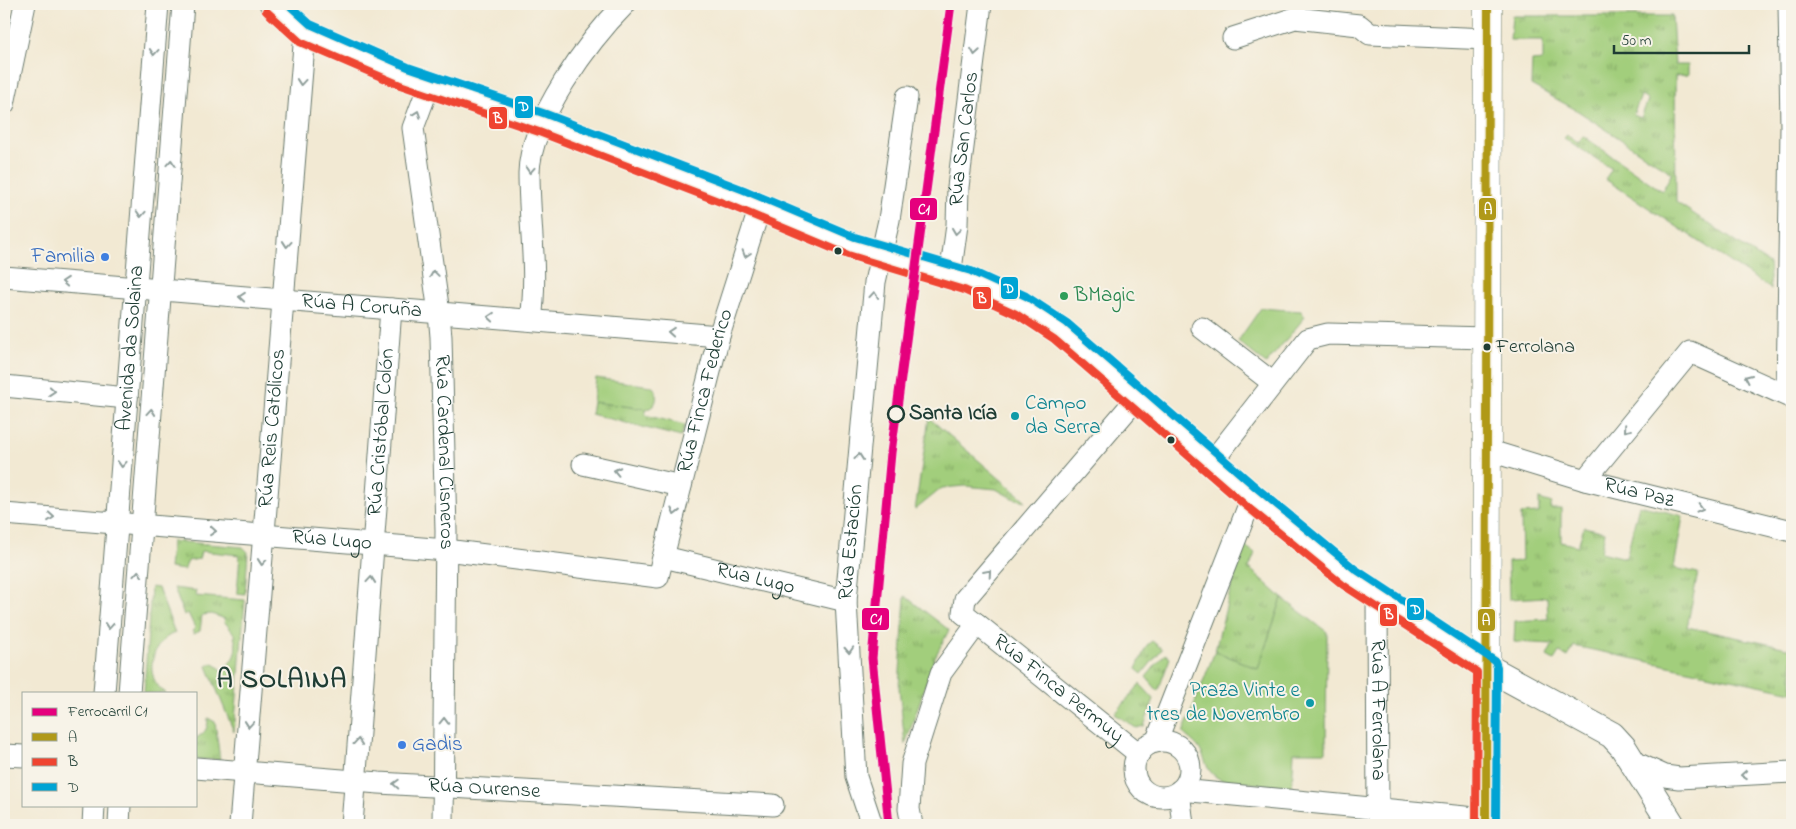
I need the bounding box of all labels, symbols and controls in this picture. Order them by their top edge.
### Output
scale bar [1614,22,1748,54]
text: 50 m [1621,30,1652,52]
one-way arrow [971,48,981,56]
one-way arrow [149,49,160,57]
street label: Rúa San Carlos [943,70,987,206]
one-way arrow [295,78,306,86]
line badge: D [514,95,534,119]
text: D [518,97,529,118]
line badge: B [488,106,508,130]
text: B [492,109,503,130]
one-way arrow [412,110,422,119]
one-way arrow [165,159,176,167]
one-way arrow [525,167,536,175]
line badge: C1 [909,197,938,221]
line badge: A [1478,197,1497,221]
text: C1 [918,200,931,221]
text: A [1484,200,1493,221]
one-way arrow [136,211,147,219]
one-way arrow [951,227,962,235]
one-way arrow [282,240,293,248]
place label: Familia [30,242,95,272]
unlabelled marker [833,246,843,256]
one-way arrow [741,249,751,257]
marker: Familia [99,251,111,263]
street label: Avenida da Solaina [110,264,152,432]
one-way arrow [429,270,440,278]
one-way arrow [61,276,69,287]
line badge: D [1000,276,1019,300]
text: D [1003,279,1014,300]
place label: BMagic [1073,281,1135,313]
line badge: B [972,286,992,310]
street label: Rúa A Coruña [300,287,423,326]
text: B [976,289,987,310]
marker: BMagic [1058,290,1070,302]
one-way arrow [868,291,879,299]
one-way arrow [238,292,246,303]
street label: Rúa Finca Federico [670,305,742,476]
one-way arrow [487,312,495,323]
one-way arrow [667,327,675,338]
place label: Ferrolana [1495,333,1575,362]
marker: Ferrolana [1482,342,1492,352]
street label: Rúa Cristóbal Colón [360,347,403,517]
street label: Rúa Reis Católicos [251,348,294,509]
street label: Rúa Cardenal Cisneros [426,354,461,550]
one-way arrow [1744,373,1753,384]
one-way arrow [49,385,57,396]
place label: Campo da Serra [1025,389,1101,443]
place label: Santa Icía [909,399,997,429]
marker: Santa Icía [887,405,905,423]
one-way arrow [146,408,157,416]
marker: Campo da Serra [1009,410,1021,422]
one-way arrow [1623,424,1632,433]
unlabelled marker [1166,435,1176,445]
one-way arrow [853,453,864,461]
one-way arrow [116,460,127,468]
one-way arrow [612,467,621,477]
street label: Rúa Paz [1601,470,1677,516]
street label: Rúa Estación [831,483,872,601]
one-way arrow [1696,503,1704,513]
one-way arrow [670,507,681,516]
one-way arrow [47,512,55,523]
street label: Rúa Lugo [291,522,373,560]
one-way arrow [209,525,217,536]
street label: Rúa Lugo [713,555,798,603]
one-way arrow [256,559,267,567]
one-way arrow [982,569,991,578]
one-way arrow [133,570,144,578]
one-way arrow [366,576,377,584]
line badge: D [1406,597,1425,621]
text: D [1410,600,1421,621]
line badge: B [1379,603,1398,627]
text: B [1383,605,1394,626]
line badge: C1 [861,607,890,631]
line badge: A [1477,608,1496,632]
text: C1 [870,610,883,631]
text: A [1482,611,1491,632]
one-way arrow [104,622,115,630]
street label: Rúa Finca Permuy [986,627,1130,753]
street label: Rúa A Ferrolana [1362,639,1393,781]
one-way arrow [843,646,854,654]
district label: A SOLAINA [217,662,347,700]
place label: Praza Vinte e tres de Novembro [1147,676,1301,730]
legend [22,692,198,806]
marker: Praza Vinte e tres de Novembro [1304,697,1316,709]
text: Ferrocarril C1 [67,701,148,723]
one-way arrow [439,716,450,724]
one-way arrow [243,721,254,729]
text: A [68,727,77,749]
place label: Gadis [412,730,463,760]
one-way arrow [352,737,363,745]
marker: Gadis [396,739,408,751]
text: B [67,751,78,773]
one-way arrow [1739,769,1747,780]
street label: Rúa Ourense [427,771,542,807]
text: D [67,777,79,799]
one-way arrow [392,779,400,790]

